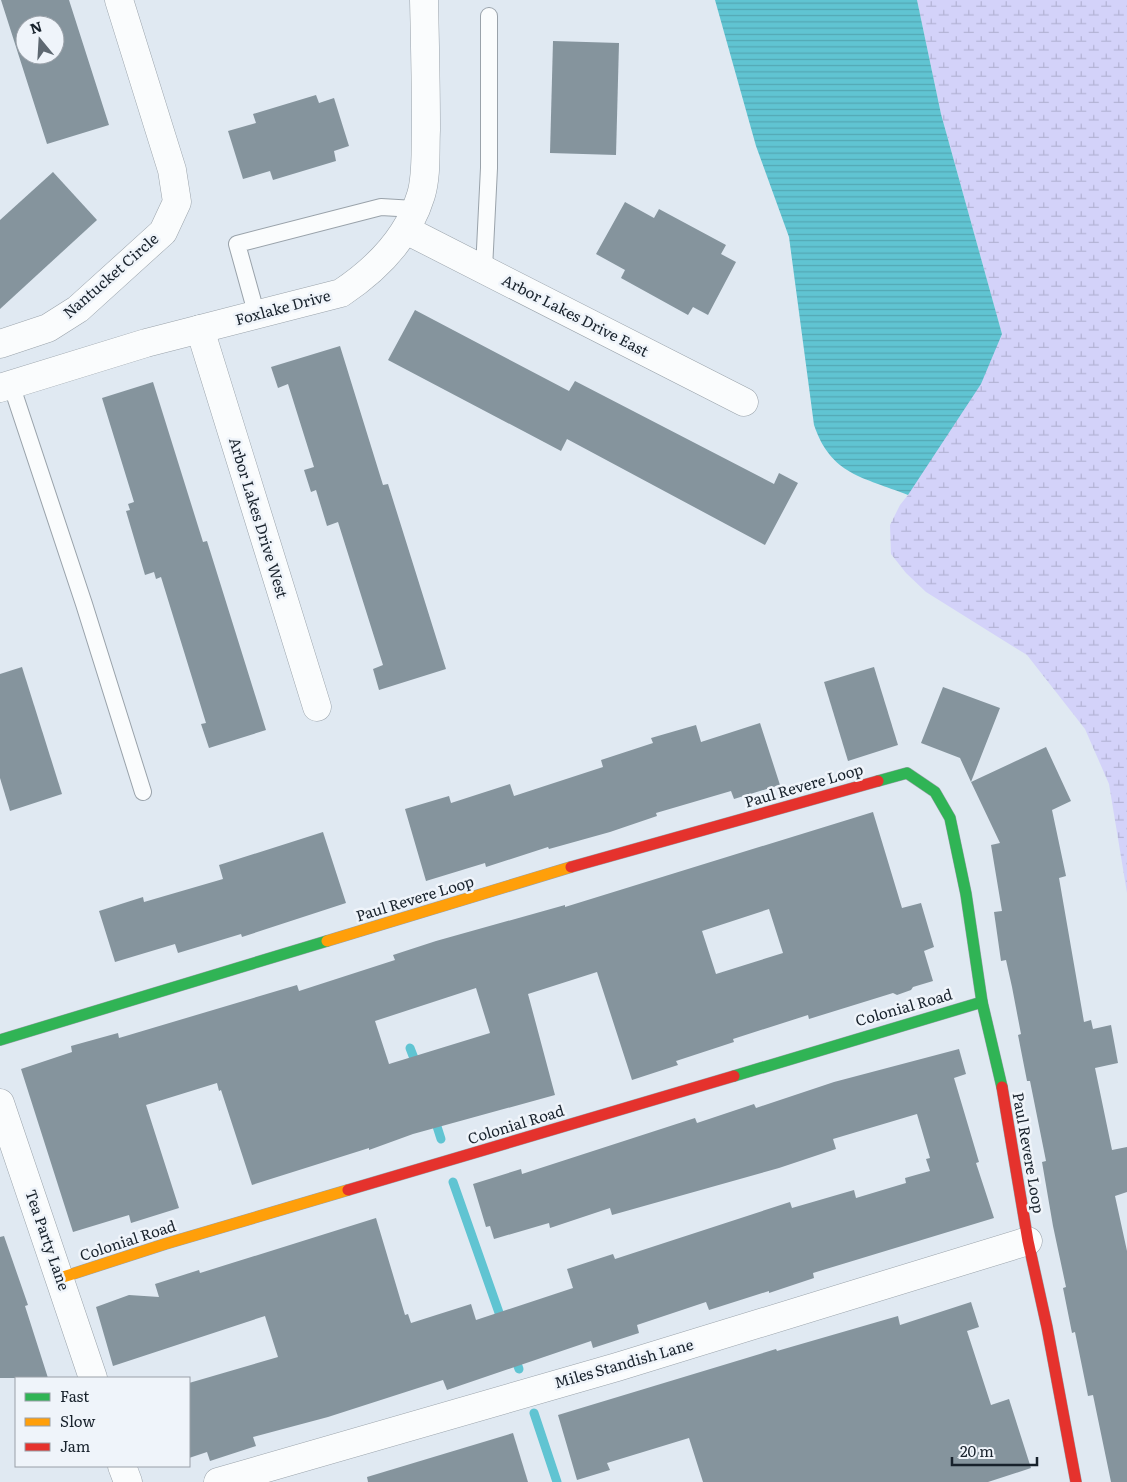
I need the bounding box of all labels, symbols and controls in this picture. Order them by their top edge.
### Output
north arrow [15,15,65,65]
text: N [27,15,45,38]
street label: Nantucket Circle [57,227,163,323]
street label: Arbor Lakes Drive East [498,268,653,362]
street label: Foxlake Drive [232,283,333,330]
street label: Arbor Lakes Drive West [224,434,295,601]
street label: Paul Revere Loop [742,757,866,812]
street label: Paul Revere Loop [353,869,476,926]
street label: Colonial Road [852,982,955,1031]
street label: Paul Revere Loop [1008,1090,1051,1215]
street label: Colonial Road [464,1098,567,1149]
street label: Tea Party Lane [20,1186,77,1293]
street label: Colonial Road [76,1213,179,1266]
street label: Miles Standish Lane [551,1332,696,1393]
legend [15,1377,190,1467]
text: Fast [60,1384,89,1407]
text: Slow [60,1409,95,1432]
text: Jam [60,1434,91,1457]
scale bar [952,1434,1037,1466]
text: 20 m [960,1439,994,1462]

